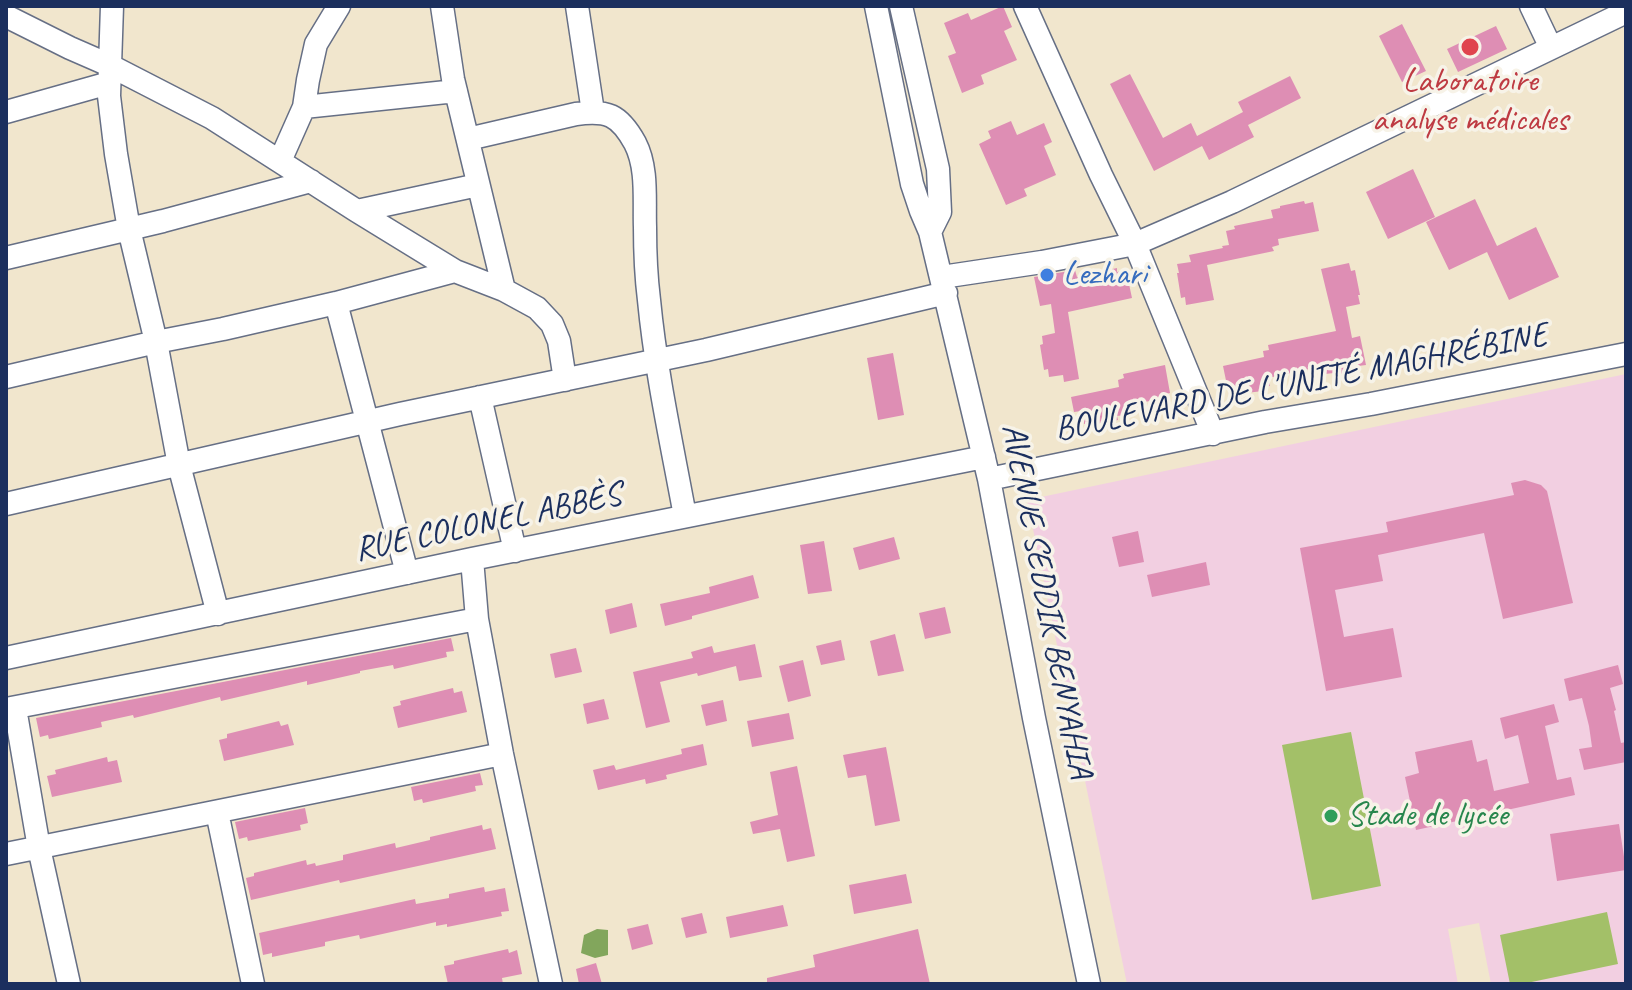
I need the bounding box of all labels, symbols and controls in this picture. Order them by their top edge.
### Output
marker: Laboratoire analyse médicales [1459,36,1481,58]
place label: Laboratoire analyse médicales [1372,62,1568,142]
place label: Lezhari [1063,255,1147,295]
marker: Lezhari [1038,266,1056,284]
street label: BOULEVARD DE L'UNITÉ MAGHRÉBINE [1051,315,1551,451]
street label: AVENUE SEDDIK BENYAHIA [992,420,1100,782]
street label: RUE COLONEL ABBÈS [351,475,625,571]
place label: Stade de lycée [1347,796,1508,836]
marker: Stade de lycée [1322,807,1340,825]

